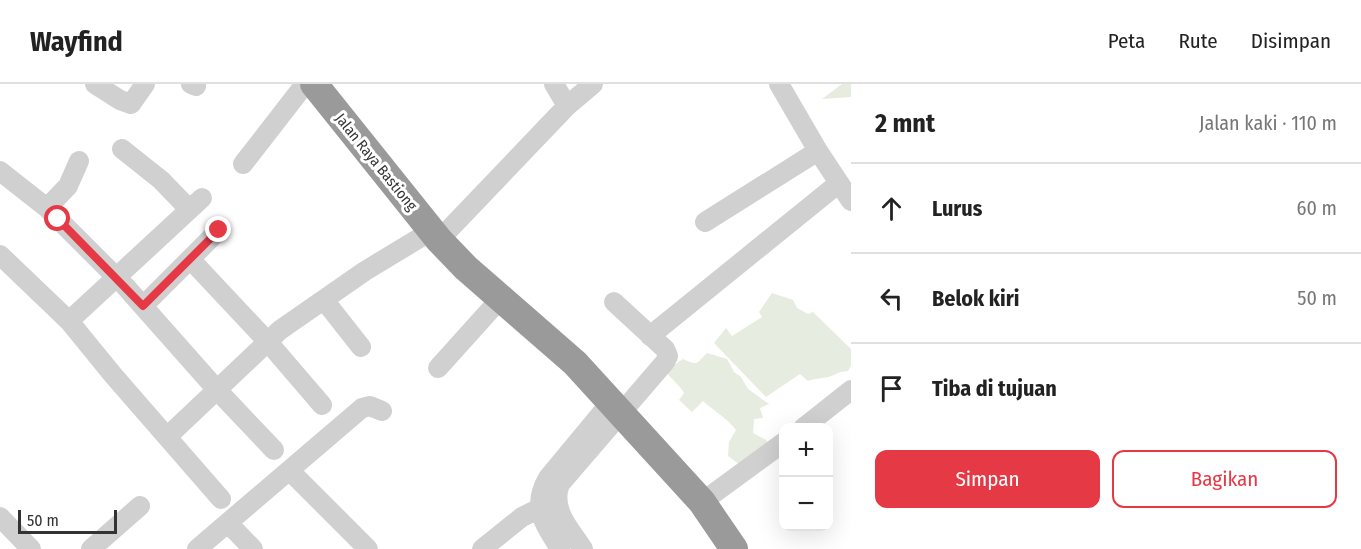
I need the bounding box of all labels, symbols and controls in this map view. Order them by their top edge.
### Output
text: Wayfind [30,25,123,58]
text: Peta [1108,28,1145,54]
text: Rute [1178,28,1218,54]
text: Disimpan [1251,28,1331,54]
text: 2 mnt [875,108,935,139]
street label: Jalan Raya Bastiong [331,110,421,214]
text: Jalan kaki · 110 m [1199,111,1337,135]
icon: ahead [875,192,908,225]
text: Lurus [932,195,982,222]
text: 60 m [1297,196,1337,220]
route start [44,205,70,231]
route end [205,216,231,242]
icon: left [875,282,908,315]
text: Belok kiri [932,285,1020,312]
text: 50 m [1297,286,1337,310]
icon: arrive [875,372,908,405]
text: Tiba di tujuan [932,375,1057,402]
map controls [779,423,833,531]
button: + [779,423,833,477]
button: Simpan [875,450,1100,508]
button: Bagikan [1112,450,1337,508]
button: − [779,477,833,531]
scale bar [18,507,117,534]
text: 50 m [27,511,59,530]

